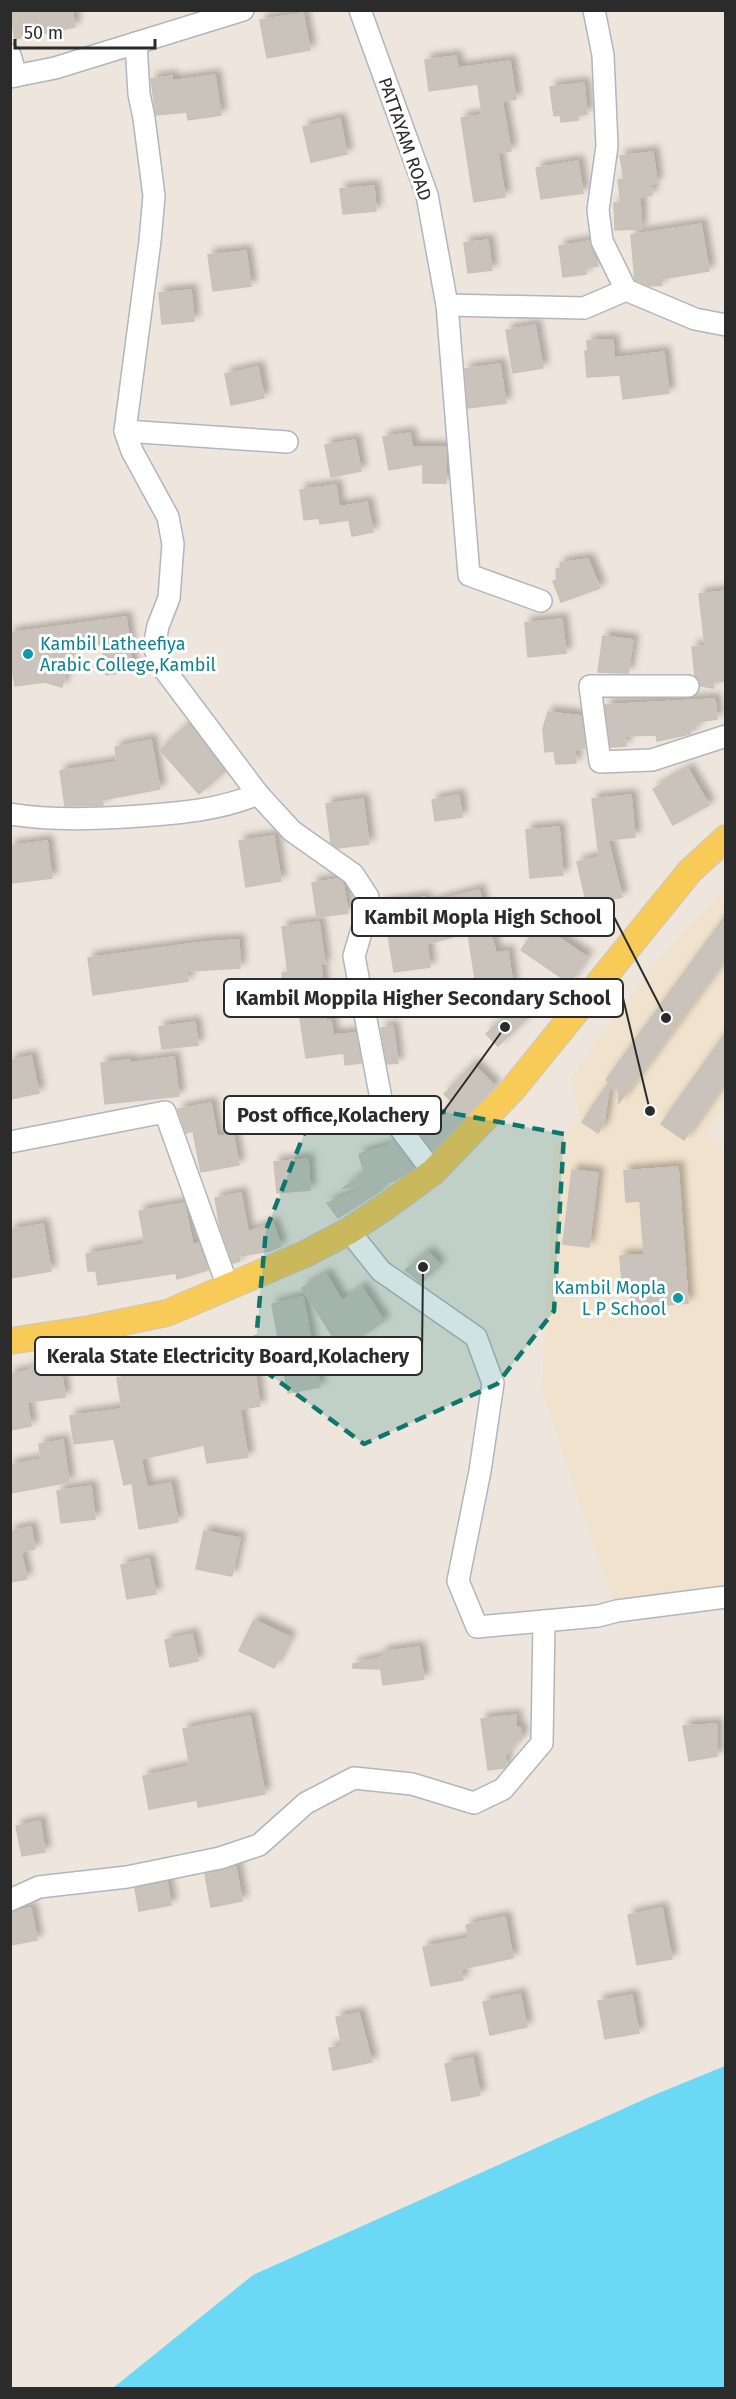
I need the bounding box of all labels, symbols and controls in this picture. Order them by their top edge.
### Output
scale bar [15,12,154,50]
text: 50 m [24,22,63,44]
street label: PATTAYAM ROAD [374,74,436,204]
place label: Kambil Latheefiya Arabic College,Kambil [40,633,216,676]
marker: Kambil Latheefiya Arabic College,Kambil [21,647,35,661]
callout: Kambil Mopla High School [352,898,614,936]
text: Kambil Mopla High School [364,905,602,929]
callout: Kambil Moppila Higher Secondary School [224,979,623,1017]
text: Kambil Moppila Higher Secondary School [235,986,611,1010]
callout: Post office,Kolachery [224,1096,441,1134]
text: Post office,Kolachery [237,1103,430,1127]
place label: Kambil Mopla L P School [554,1277,666,1320]
marker: Kambil Mopla L P School [671,1291,685,1305]
callout: Kerala State Electricity Board,Kolachery [35,1337,422,1375]
text: Kerala State Electricity Board,Kolachery [47,1344,410,1368]

